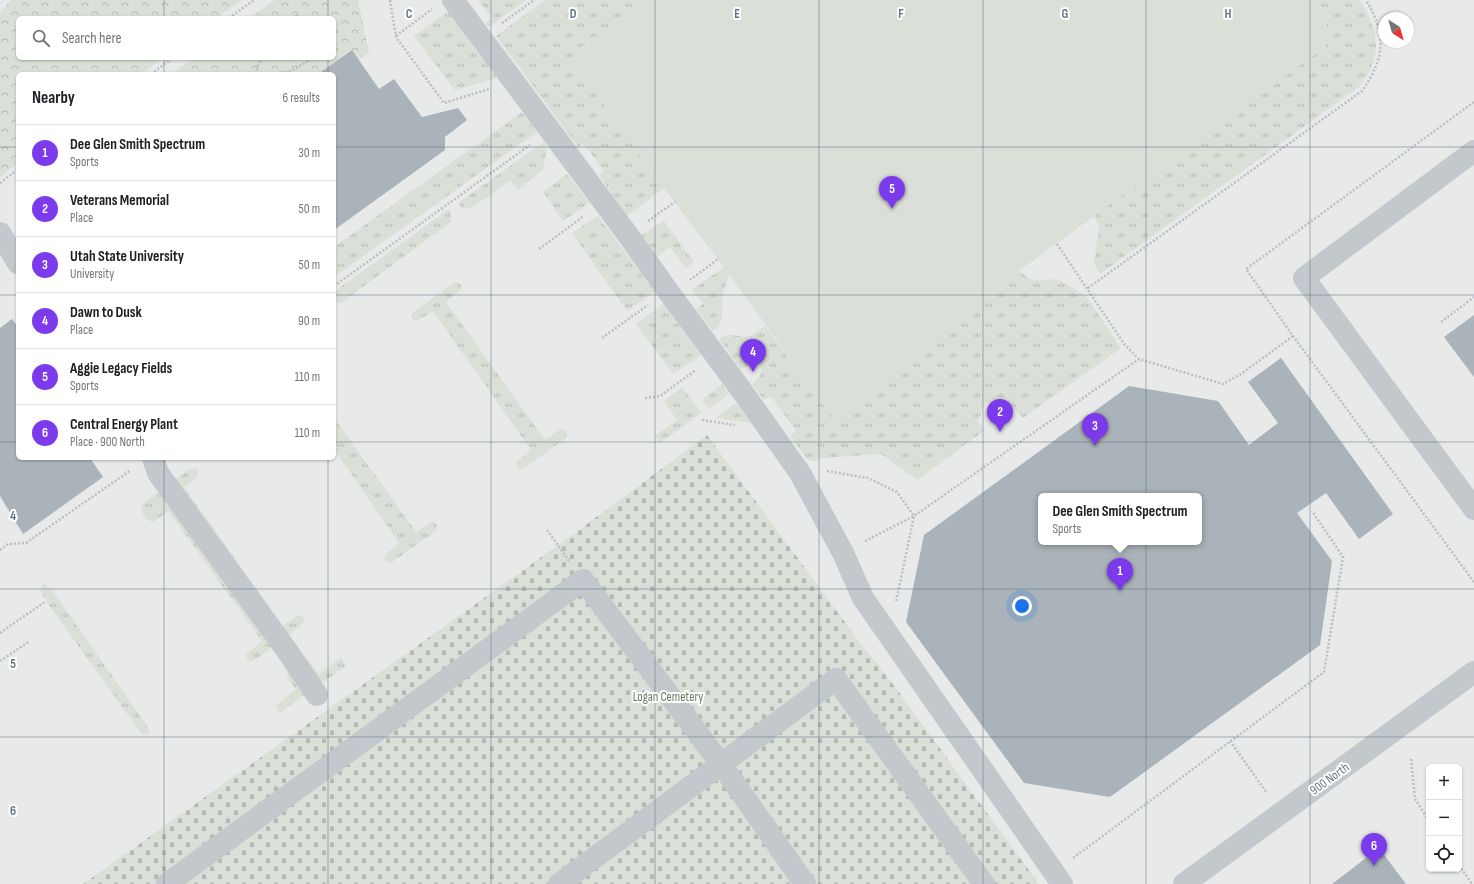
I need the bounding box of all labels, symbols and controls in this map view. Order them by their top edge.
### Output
text: C [406,6,413,22]
text: D [570,6,577,22]
text: E [734,6,740,22]
text: F [898,6,904,22]
text: G [1062,6,1069,22]
text: H [1225,6,1232,22]
north arrow [1378,12,1414,48]
search box [16,16,336,60]
icon: search [30,27,52,49]
text: Search here [62,29,122,48]
text: Nearby [32,88,75,108]
text: 6 results [282,90,320,106]
text: Dee Glen Smith Spectrum [70,135,205,154]
text: 1 [42,145,48,161]
text: 30 m [298,145,320,161]
text: Sports [70,154,99,170]
pin: 5 [879,176,905,209]
text: Veterans Memorial [70,191,169,210]
text: 2 [42,201,48,217]
text: 50 m [299,201,320,217]
text: Place [70,210,93,226]
text: Utah State University [70,247,184,266]
text: 3 [42,257,48,273]
text: 50 m [299,257,320,273]
text: University [70,266,114,282]
text: Dawn to Dusk [70,303,142,322]
text: 4 [42,313,48,329]
text: 90 m [298,313,320,329]
text: Place [70,322,93,338]
pin: 4 [740,339,766,372]
text: Aggie Legacy Fields [70,359,172,378]
text: 5 [42,369,48,385]
text: 110 m [295,369,320,385]
text: Sports [70,378,99,394]
pin: 2 [987,399,1013,432]
pin: 3 [1082,413,1108,446]
text: Central Energy Plant [70,415,178,434]
text: 6 [42,425,48,441]
text: 110 m [295,425,320,441]
text: Place · 900 North [70,434,145,450]
popup [1038,493,1202,545]
text: Dee Glen Smith Spectrum [1052,502,1188,521]
text: 4 [10,508,16,524]
text: Sports [1052,521,1081,537]
pin: 1 [1107,558,1133,591]
your location [1012,596,1032,616]
text: 5 [10,656,16,672]
park label: Logan Cemetery [633,689,703,705]
street label: 900 North [1307,759,1352,798]
map controls [1426,764,1462,872]
button: + [1426,764,1462,800]
button: − [1426,800,1462,836]
text: 6 [10,803,16,819]
pin: 6 [1361,833,1387,866]
button: locate [1426,836,1462,872]

